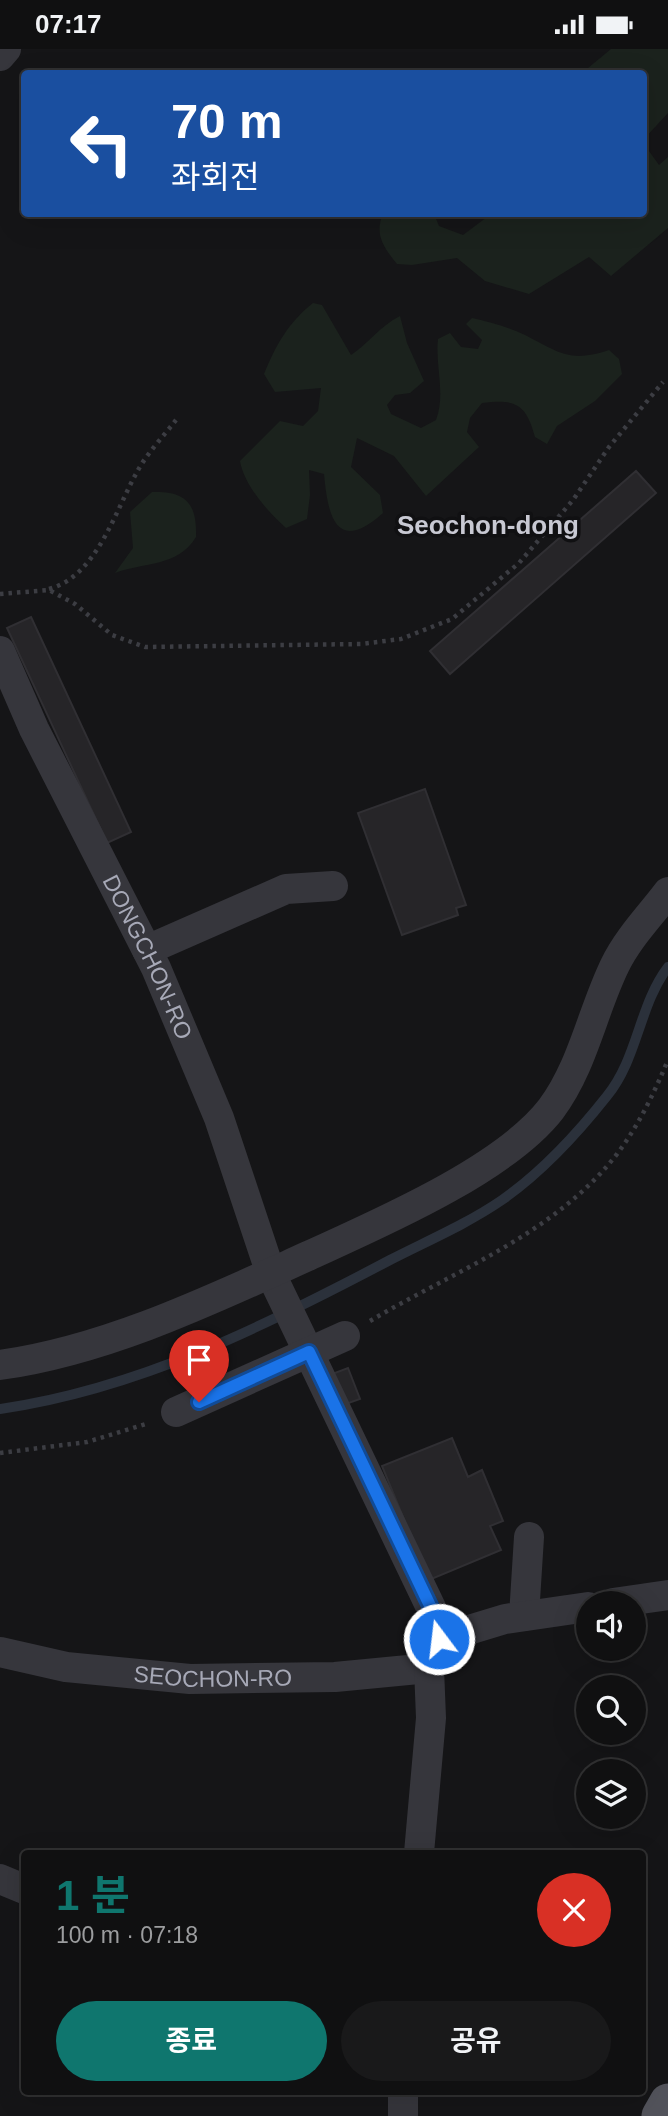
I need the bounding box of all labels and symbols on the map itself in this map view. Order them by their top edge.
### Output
district label: Seochon-dong [397,510,579,540]
street label: DONGCHON-RO [98,870,197,1043]
pin [169,1330,229,1402]
position arrow [402,1602,476,1676]
street label: SEOCHON-RO [132,1661,292,1692]

